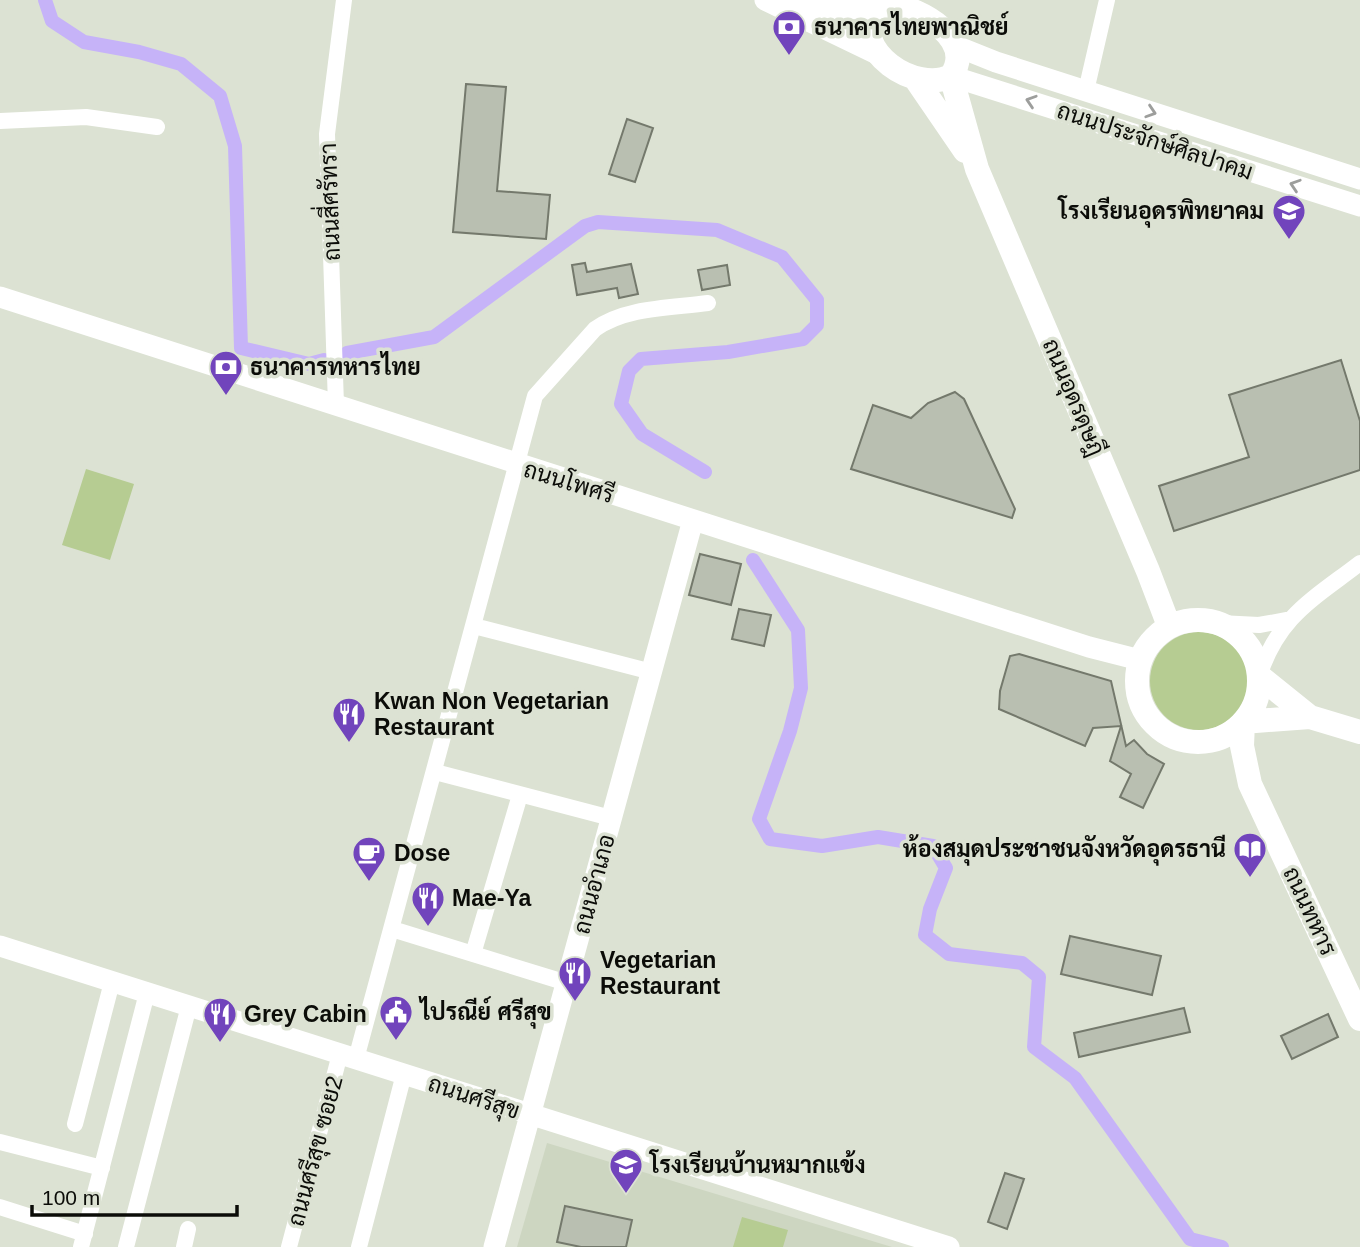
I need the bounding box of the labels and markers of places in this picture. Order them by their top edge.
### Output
bank icon: ธนาคารไทยพาณิชย์ [770,8,808,57]
place label: ธนาคารไทยพาณิชย์ [814,11,1010,40]
school or university icon: โรงเรียนอุดรพิทยาคม [1270,192,1308,241]
place label: โรงเรียนอุดรพิทยาคม [1057,195,1264,228]
bank icon: ธนาคารทหารไทย [207,348,245,397]
place label: ธนาคารทหารไทย [250,351,421,380]
place label: Kwan Non Vegetarian Restaurant [374,688,609,740]
restaurant icon: Kwan Non Vegetarian Restaurant [330,695,368,744]
library icon: ห้องสมุดประชาชนจังหวัดอุดรธานี [1231,830,1269,879]
place label: ห้องสมุดประชาชนจังหวัดอุดรธานี [903,833,1226,866]
cafe icon: Dose [350,834,388,883]
place label: Dose [394,840,450,866]
restaurant icon: Mae-Ya [409,879,447,928]
place label: Mae-Ya [452,885,531,911]
place label: Vegetarian Restaurant [600,947,720,999]
restaurant icon: Vegetarian Restaurant [556,954,594,1003]
public building icon: ไปรณีย์ ศรีสุข [377,993,415,1042]
restaurant icon: Grey Cabin [201,995,239,1044]
place label: ไปรณีย์ ศรีสุข [418,996,552,1029]
place label: Grey Cabin [244,1001,367,1027]
school or university icon: โรงเรียนบ้านหมากแข้ง [607,1146,645,1195]
place label: โรงเรียนบ้านหมากแข้ง [648,1149,866,1178]

